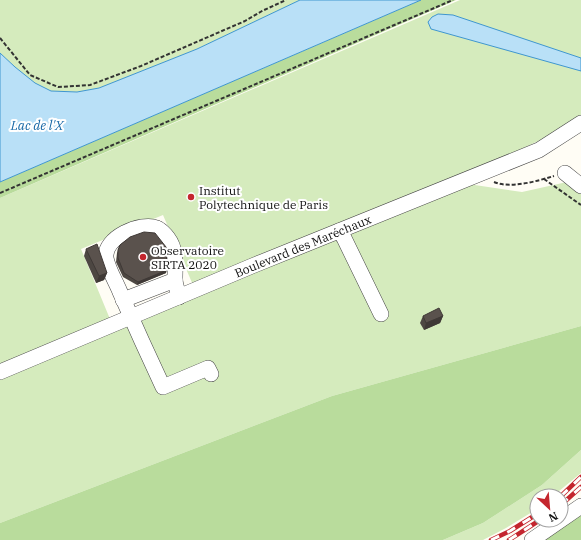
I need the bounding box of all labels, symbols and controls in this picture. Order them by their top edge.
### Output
water label: Lac de l'X [10,117,65,134]
place label: Institut Polytechnique de Paris [199,183,328,212]
marker: Institut Polytechnique de Paris [186,192,196,202]
street label: Boulevard des Maréchaux [232,211,373,280]
place label: Observatoire SIRTA 2020 [151,243,224,272]
marker: Observatoire SIRTA 2020 [138,252,148,262]
north arrow [529,488,569,528]
text: N [546,509,560,525]

